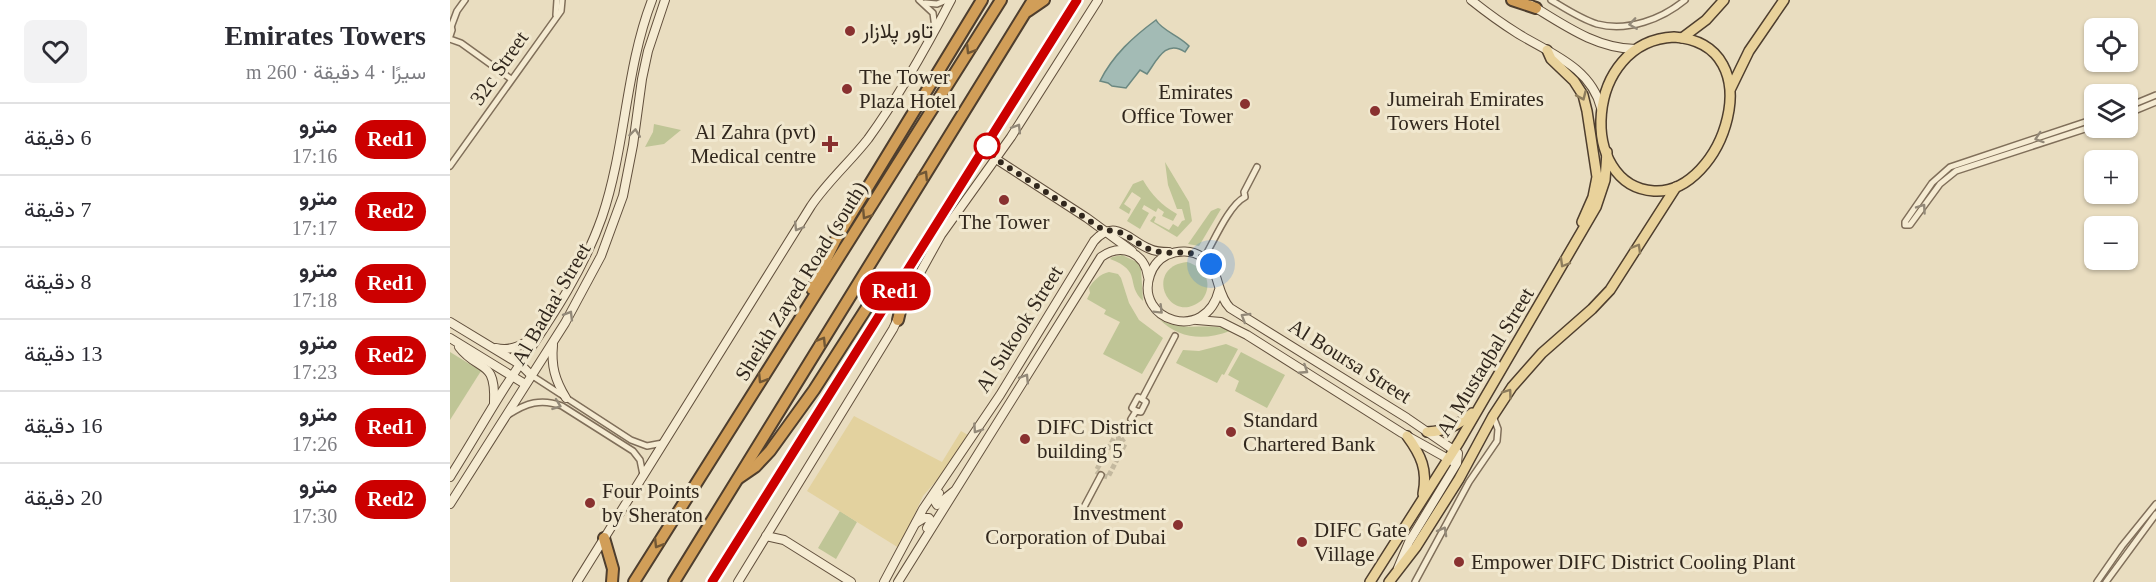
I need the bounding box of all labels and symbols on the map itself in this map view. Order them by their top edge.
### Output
one-way arrow [1628,17,1637,29]
place label: تاور پلازار [861,19,933,45]
marker: تاور پلازار [843,24,857,38]
street label: 32c Street [465,26,533,110]
one-way arrow [966,44,978,54]
place label: The Tower Plaza Hotel [859,65,957,113]
place label: Emirates Office Tower [1122,80,1233,128]
marker: The Tower Plaza Hotel [840,82,854,96]
place label: Jumeirah Emirates Towers Hotel [1387,87,1544,135]
one-way arrow [1575,89,1587,100]
marker: Emirates Office Tower [1238,97,1252,111]
marker: Jumeirah Emirates Towers Hotel [1368,104,1382,118]
place label: Al Zahra (pvt) Medical centre [691,120,816,168]
one-way arrow [1010,124,1022,134]
one-way arrow [628,129,640,138]
one-way arrow [2034,130,2045,143]
unlabelled marker [974,133,1000,159]
marker: Al Zahra (pvt) Medical centre [821,135,839,153]
one-way arrow [917,171,929,181]
street label: Sheikh Zayed Road (south) [730,177,872,385]
marker: The Tower [997,193,1011,207]
one-way arrow [1915,204,1926,215]
one-way arrow [863,208,874,219]
place label: The Tower [959,210,1049,234]
one-way arrow [794,221,806,231]
street label: Al Badaa' Street [506,239,596,369]
one-way arrow [1629,244,1641,254]
your location [1196,249,1226,279]
one-way arrow [1560,257,1572,267]
street label: Al Sukook Street [970,261,1068,397]
line badge: Red1 [853,272,937,310]
street label: Al Mustaqbal Street [1431,283,1539,441]
one-way arrow [1152,304,1163,314]
one-way arrow [562,311,574,321]
one-way arrow [1241,313,1251,325]
street label: Al Boursa Street [1284,314,1416,408]
one-way arrow [814,337,826,347]
one-way arrow [1297,363,1308,374]
one-way arrow [757,373,769,383]
one-way arrow [1017,374,1029,384]
one-way arrow [1501,389,1512,400]
one-way arrow [551,398,562,410]
place label: Standard Chartered Bank [1243,408,1376,456]
place label: DIFC District building 5 [1037,415,1153,463]
one-way arrow [973,422,984,433]
marker: Standard Chartered Bank [1224,425,1238,439]
marker: DIFC District building 5 [1018,432,1032,446]
place label: Four Points by Sheraton [602,479,703,527]
marker: Four Points by Sheraton [583,496,597,510]
place label: Investment Corporation of Dubai [985,501,1166,549]
marker: Investment Corporation of Dubai [1171,518,1185,532]
place label: DIFC Gate Village [1314,518,1407,566]
one-way arrow [1436,527,1447,537]
marker: DIFC Gate Village [1295,535,1309,549]
one-way arrow [654,537,665,548]
place label: Empower DIFC District Cooling Plant [1471,550,1795,574]
marker: Empower DIFC District Cooling Plant [1452,555,1466,569]

